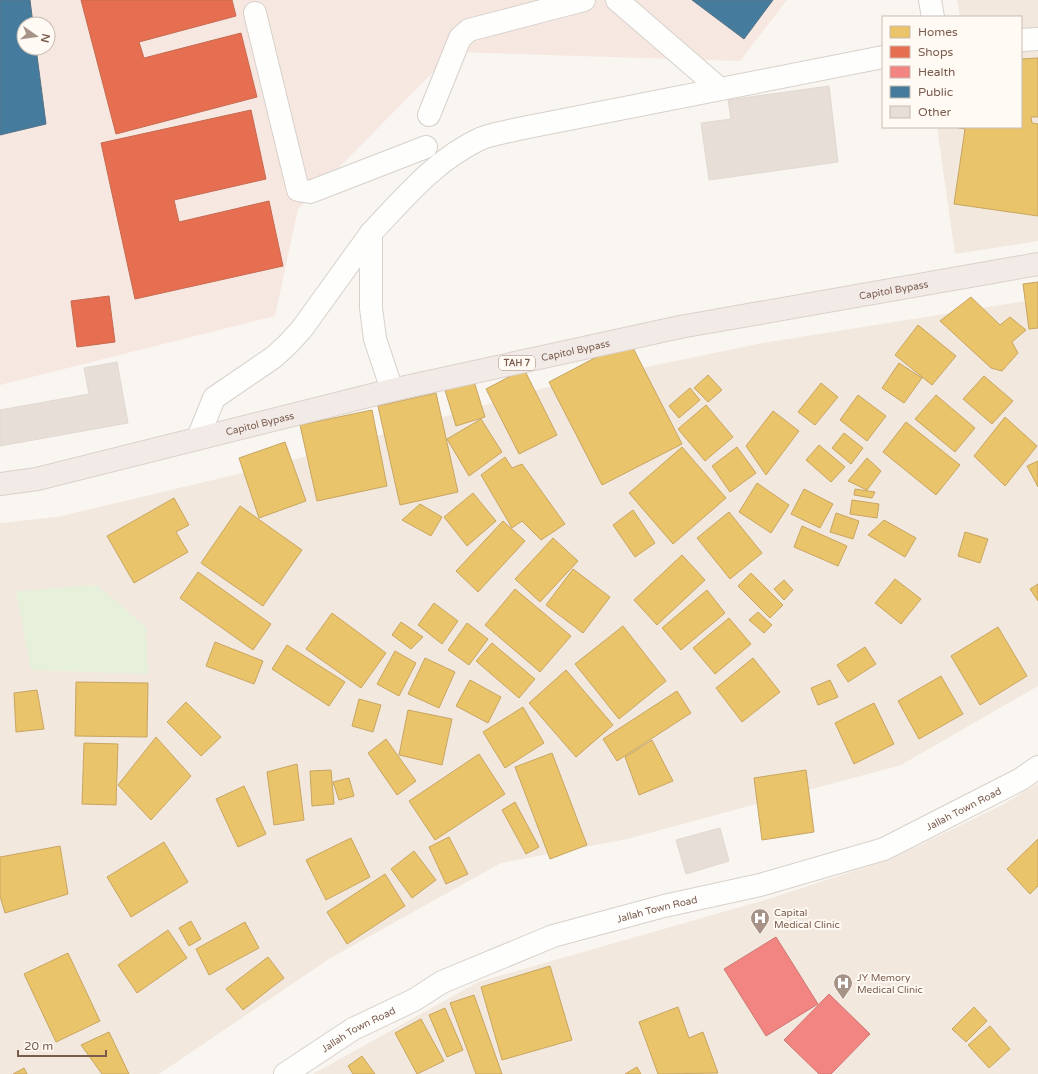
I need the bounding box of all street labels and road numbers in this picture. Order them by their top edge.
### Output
street label: Capitol Bypass [858,278,929,302]
street label: Capitol Bypass [540,337,611,364]
road number: TAH 7 [499,356,535,370]
street label: Capitol Bypass [225,410,296,438]
street label: Jallah Town Road [924,785,1003,834]
street label: Jallah Town Road [615,894,699,926]
street label: Jallah Town Road [319,1005,397,1055]

